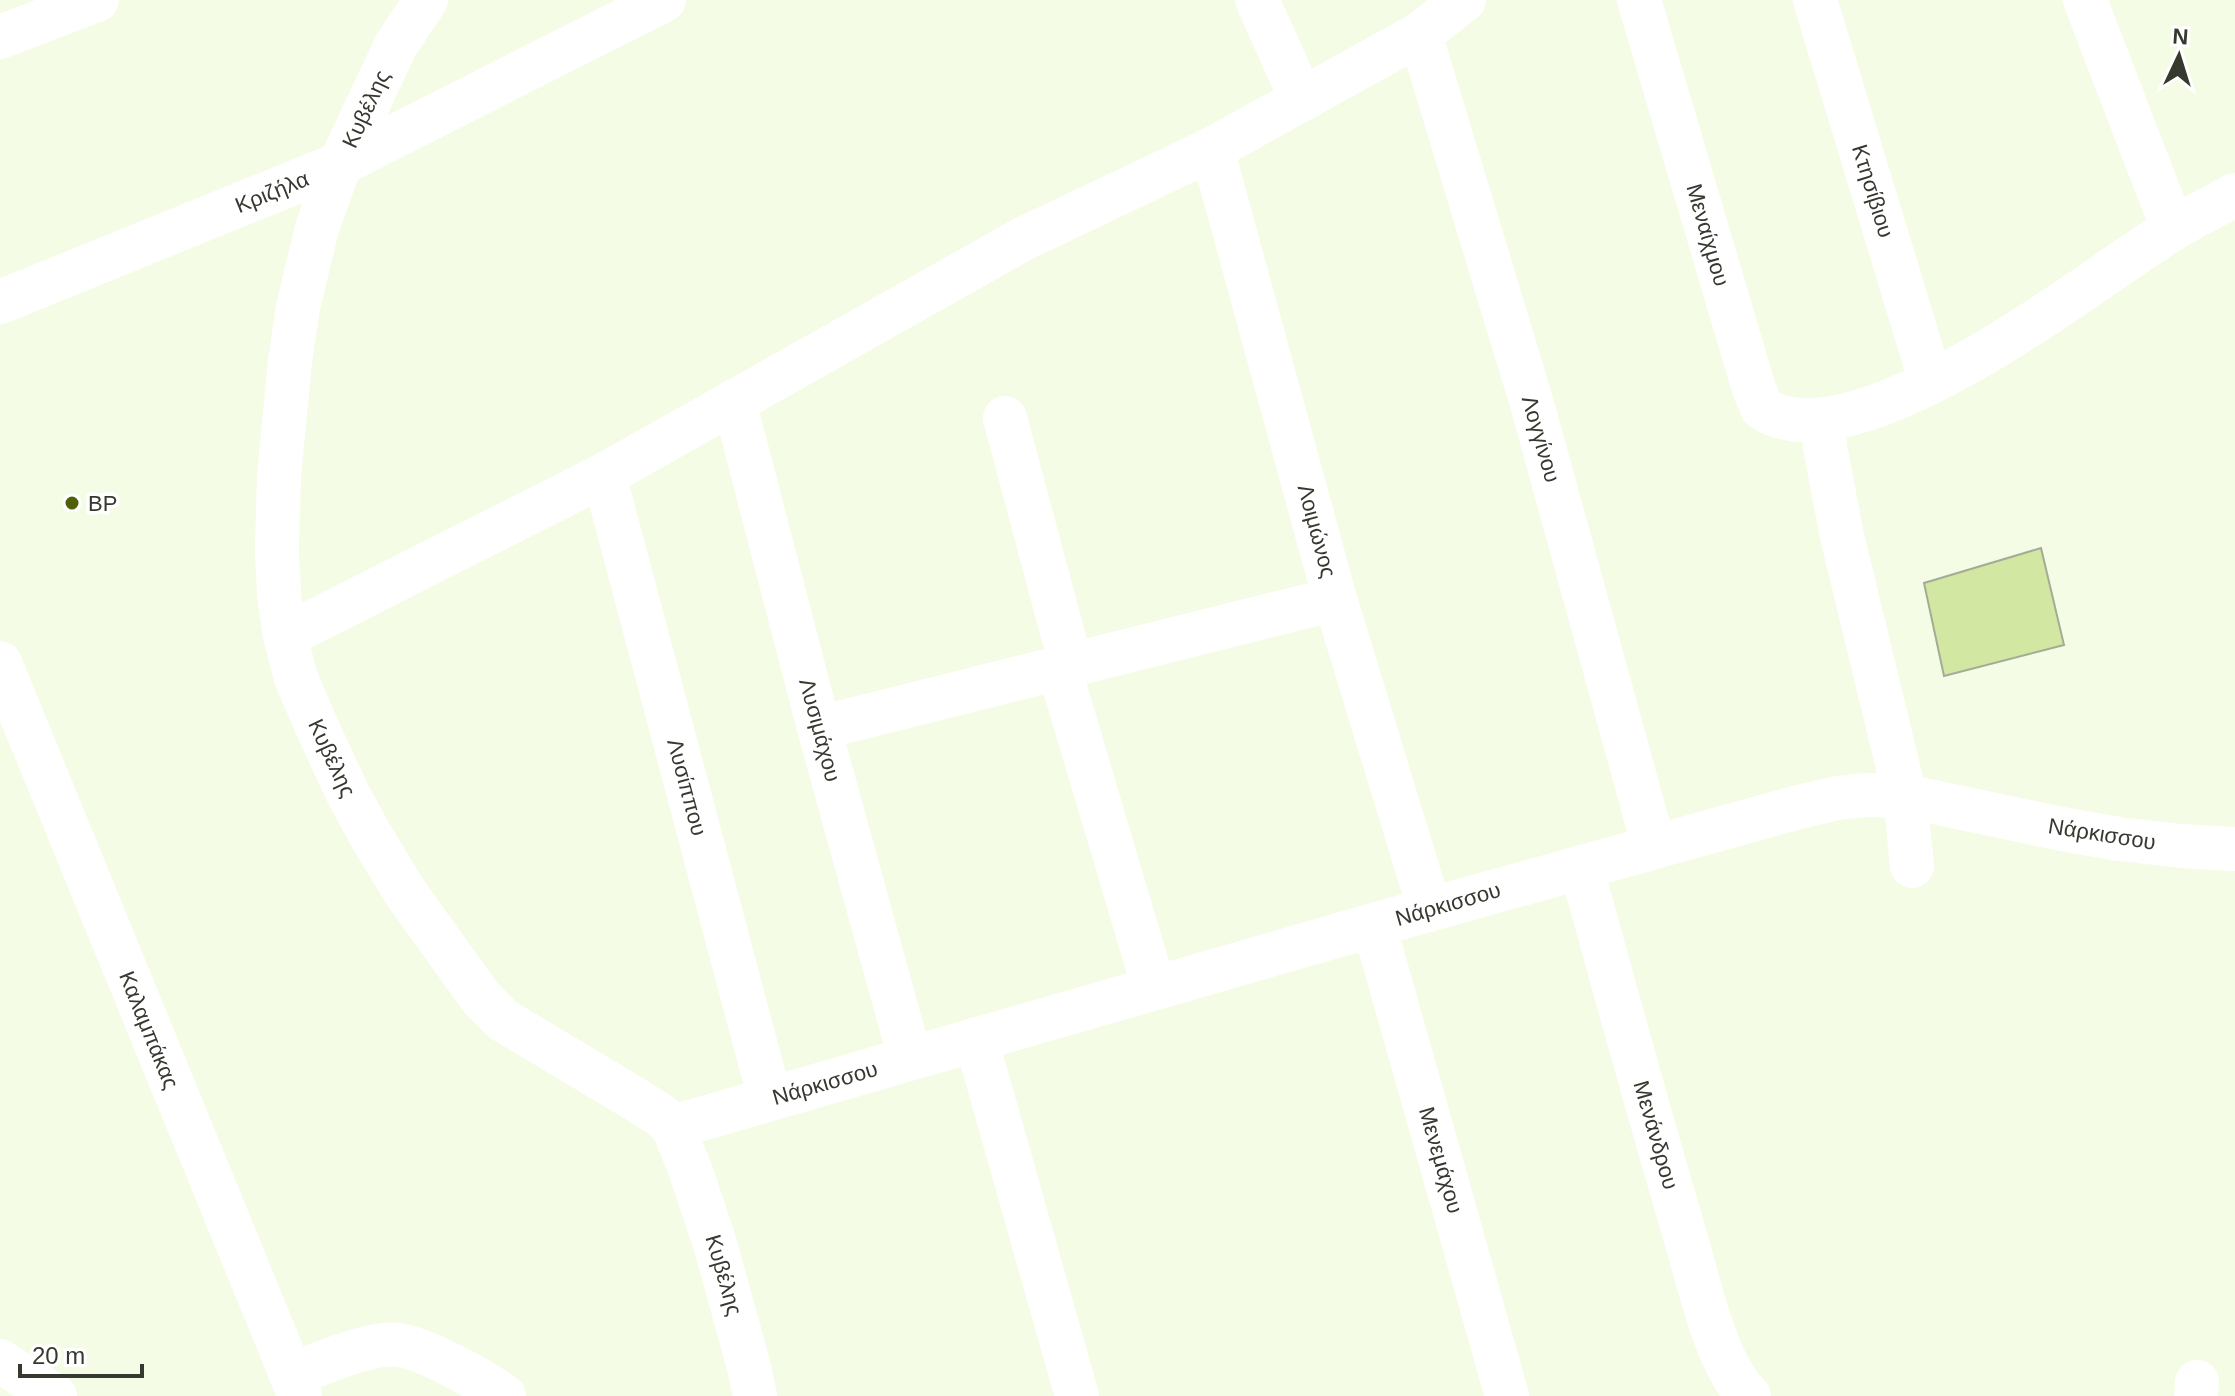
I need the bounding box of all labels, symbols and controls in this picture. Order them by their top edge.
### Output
north arrow [2139,16,2219,96]
text: N [2172,24,2189,50]
street label: Κυβέλης [337,66,395,152]
street label: Κτησίβιου [1847,142,1899,240]
street label: Κριζήλα [232,166,313,218]
street label: Μεναίχμου [1681,181,1735,289]
street label: Λογγίνου [1517,393,1565,485]
street label: Λοιμώνος [1293,482,1341,580]
place label: BP [88,491,117,516]
marker: BP [63,494,81,512]
street label: Λυσιμάχου [794,676,846,784]
street label: Κυβέλης [303,715,361,801]
street label: Λυσίππου [662,736,712,838]
street label: Νάρκισσου [2046,813,2158,855]
street label: Νάρκισσου [1392,877,1504,931]
street label: Καλαμπάκας [114,967,184,1093]
street label: Νάρκισσου [769,1056,881,1110]
street label: Μενάνδρου [1629,1078,1683,1192]
street label: Μενεμάχου [1414,1104,1468,1216]
street label: Κυβέλης [701,1232,747,1318]
scale bar [20,1328,142,1378]
text: 20 m [32,1342,85,1369]

